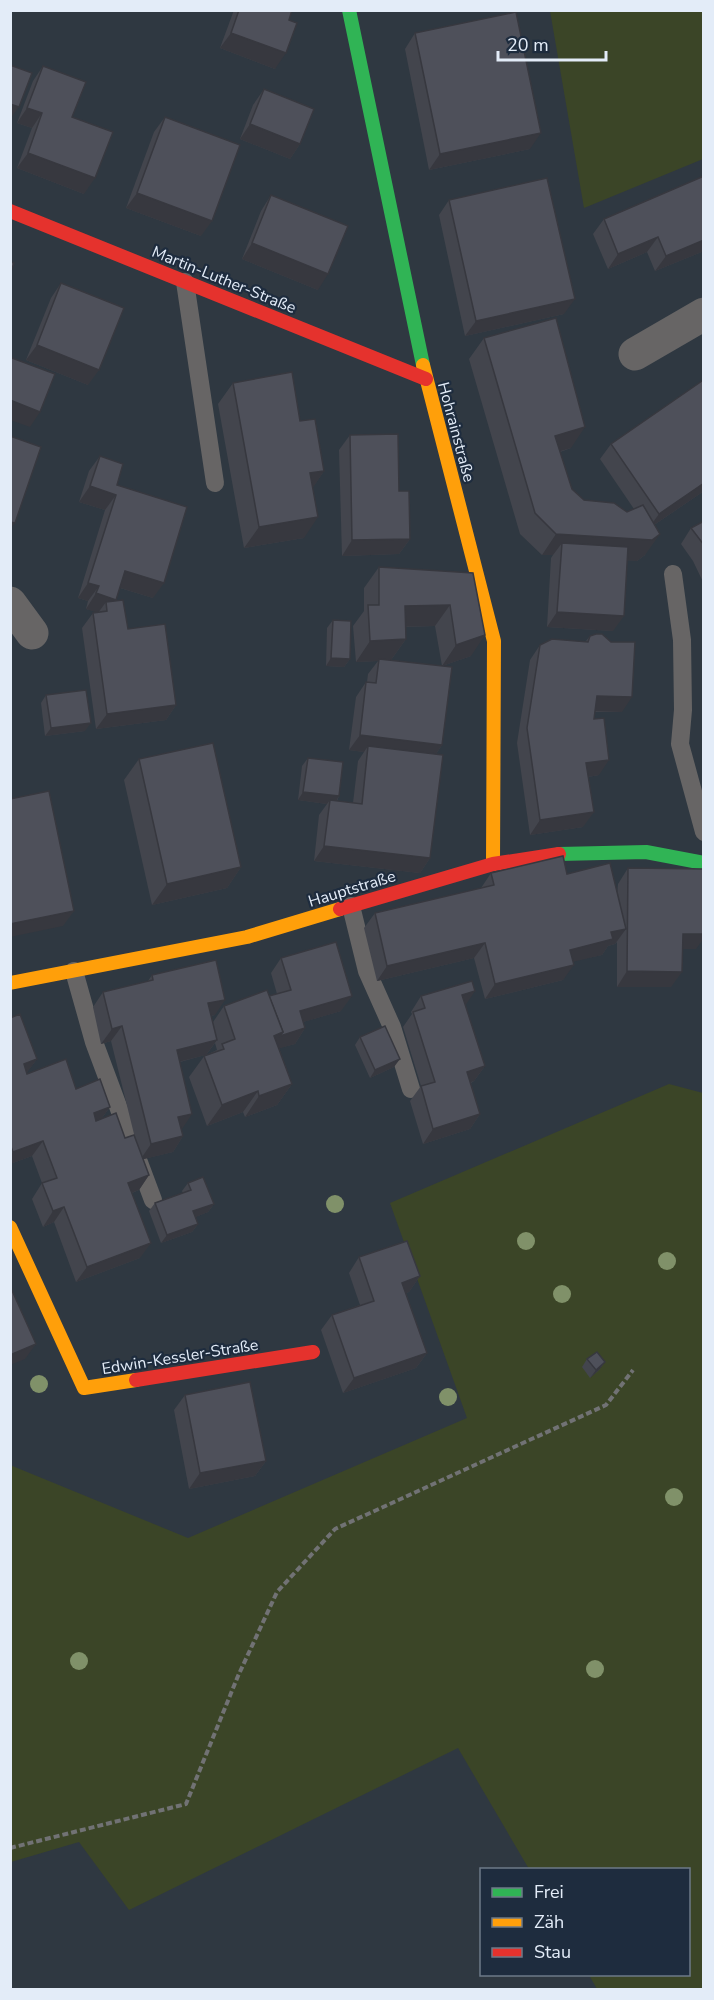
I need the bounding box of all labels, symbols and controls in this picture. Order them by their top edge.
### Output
scale bar [498,24,606,62]
text: 20 m [507,33,549,57]
street label: Martin-Luther-Straße [149,241,299,319]
street label: Hohrainstraße [432,380,480,484]
street label: Hauptstraße [306,865,398,913]
street label: Edwin-Kessler-Straße [100,1334,260,1380]
legend [480,1868,690,1976]
text: Frei [534,1880,564,1904]
text: Zäh [534,1910,564,1934]
text: Stau [534,1940,571,1964]

